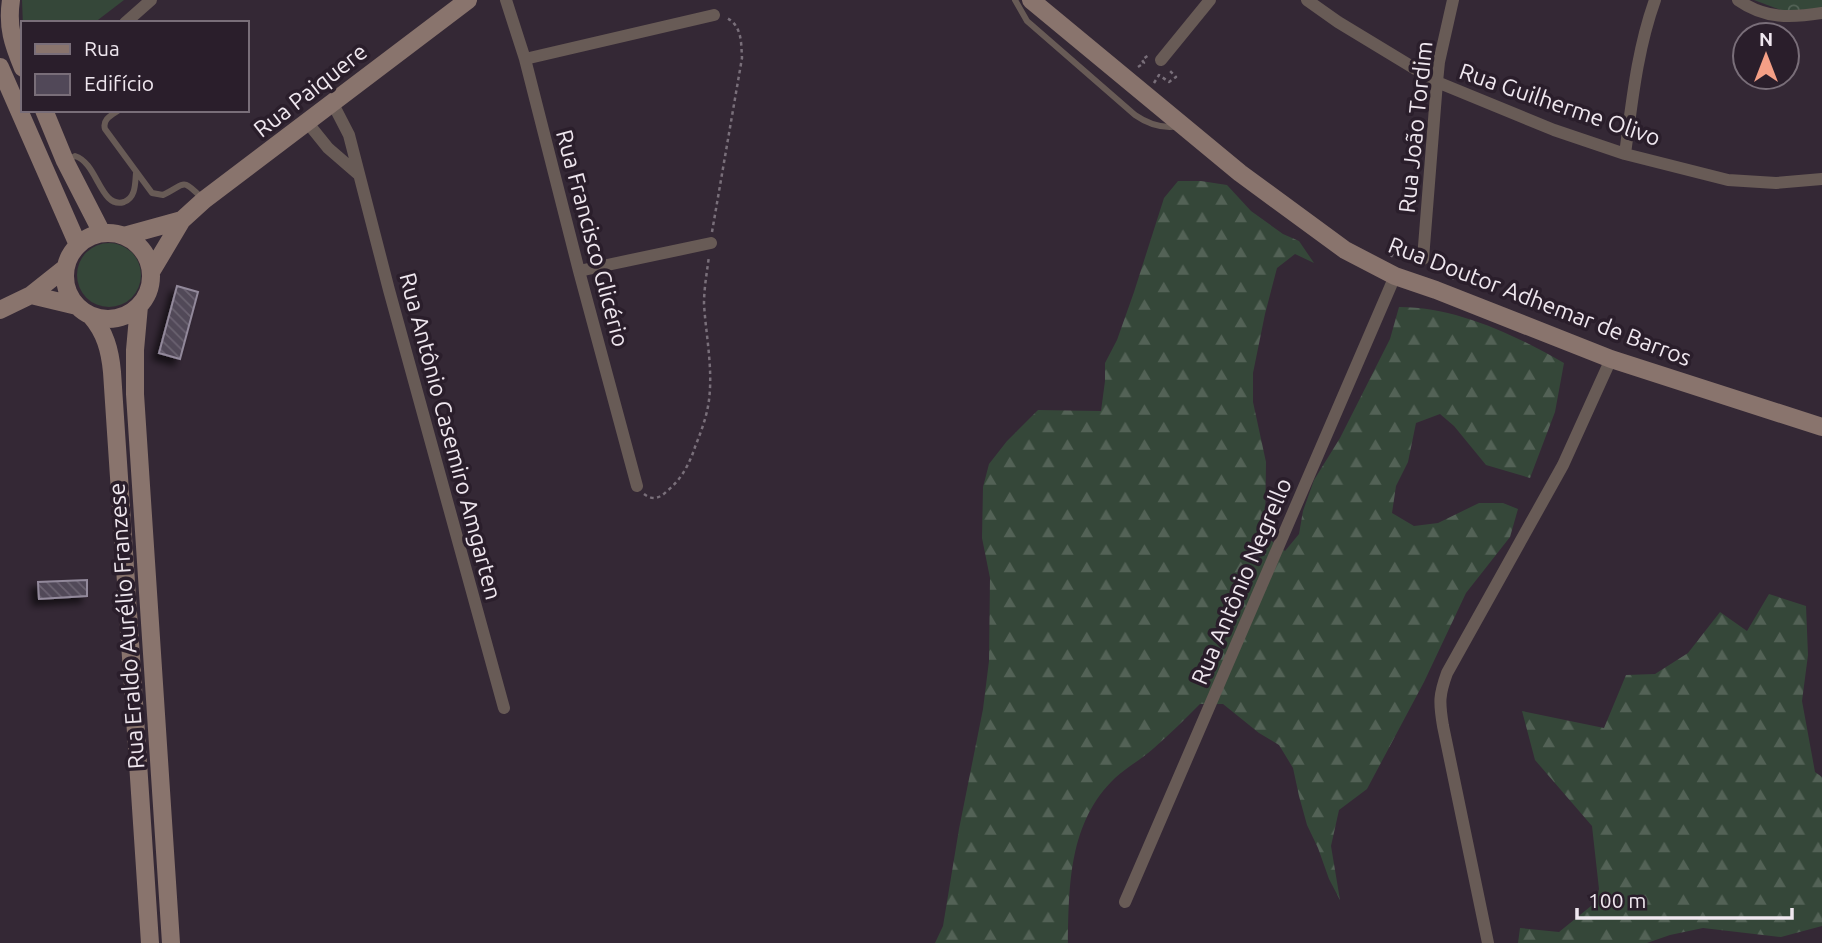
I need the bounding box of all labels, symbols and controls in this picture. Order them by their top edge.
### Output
legend [21,21,248,112]
north arrow [1731,21,1801,91]
text: N [1759,28,1773,50]
text: Rua [84,36,120,60]
street label: Rua Paiquere [249,38,371,142]
street label: Rua João Tordim [1394,40,1436,214]
street label: Rua Guilherme Olivo [1456,58,1664,150]
text: Edifício [84,71,154,95]
street label: Rua Francisco Glicério [552,127,634,349]
street label: Rua Doutor Adhemar de Barros [1385,232,1695,370]
street label: Rua Antônio Casemiro Amgarten [395,270,507,602]
street label: Rua Antônio Negrello [1186,474,1296,688]
street label: Rua Eraldo Aurélio Franzese [104,482,148,770]
scale bar [1577,876,1792,920]
text: 100 m [1588,888,1646,912]

